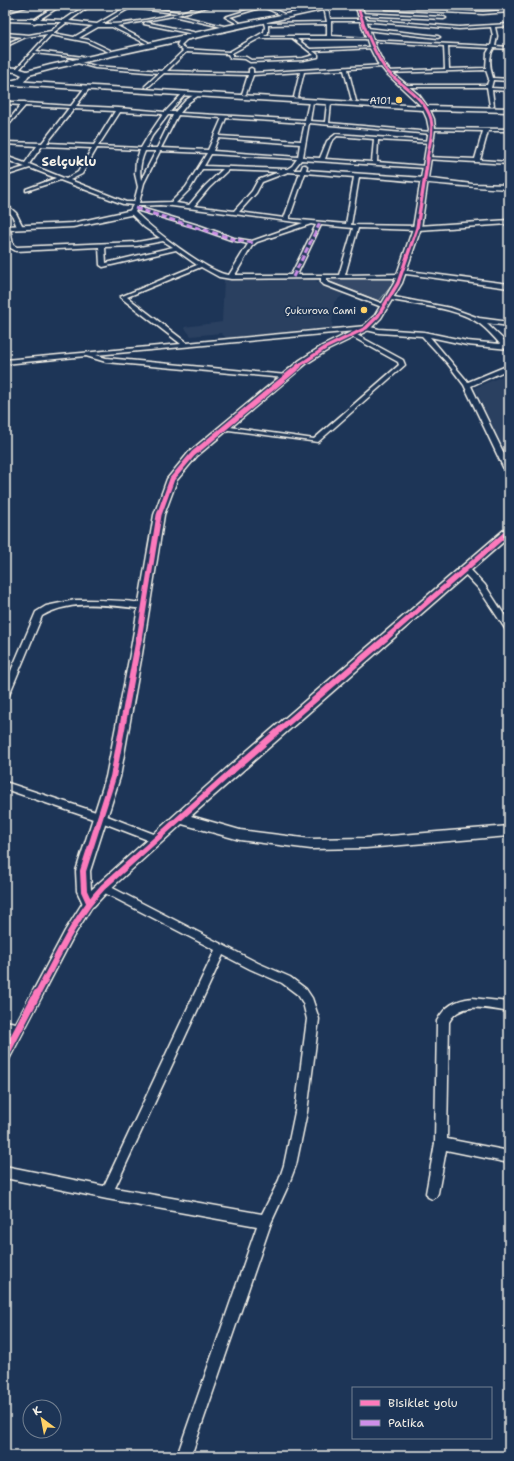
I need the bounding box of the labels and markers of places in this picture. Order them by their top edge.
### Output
place label: A101 [370,94,391,107]
marker: A101 [394,95,404,105]
place label: Çukurova Cami [285,304,356,317]
marker: Çukurova Cami [359,305,369,315]

